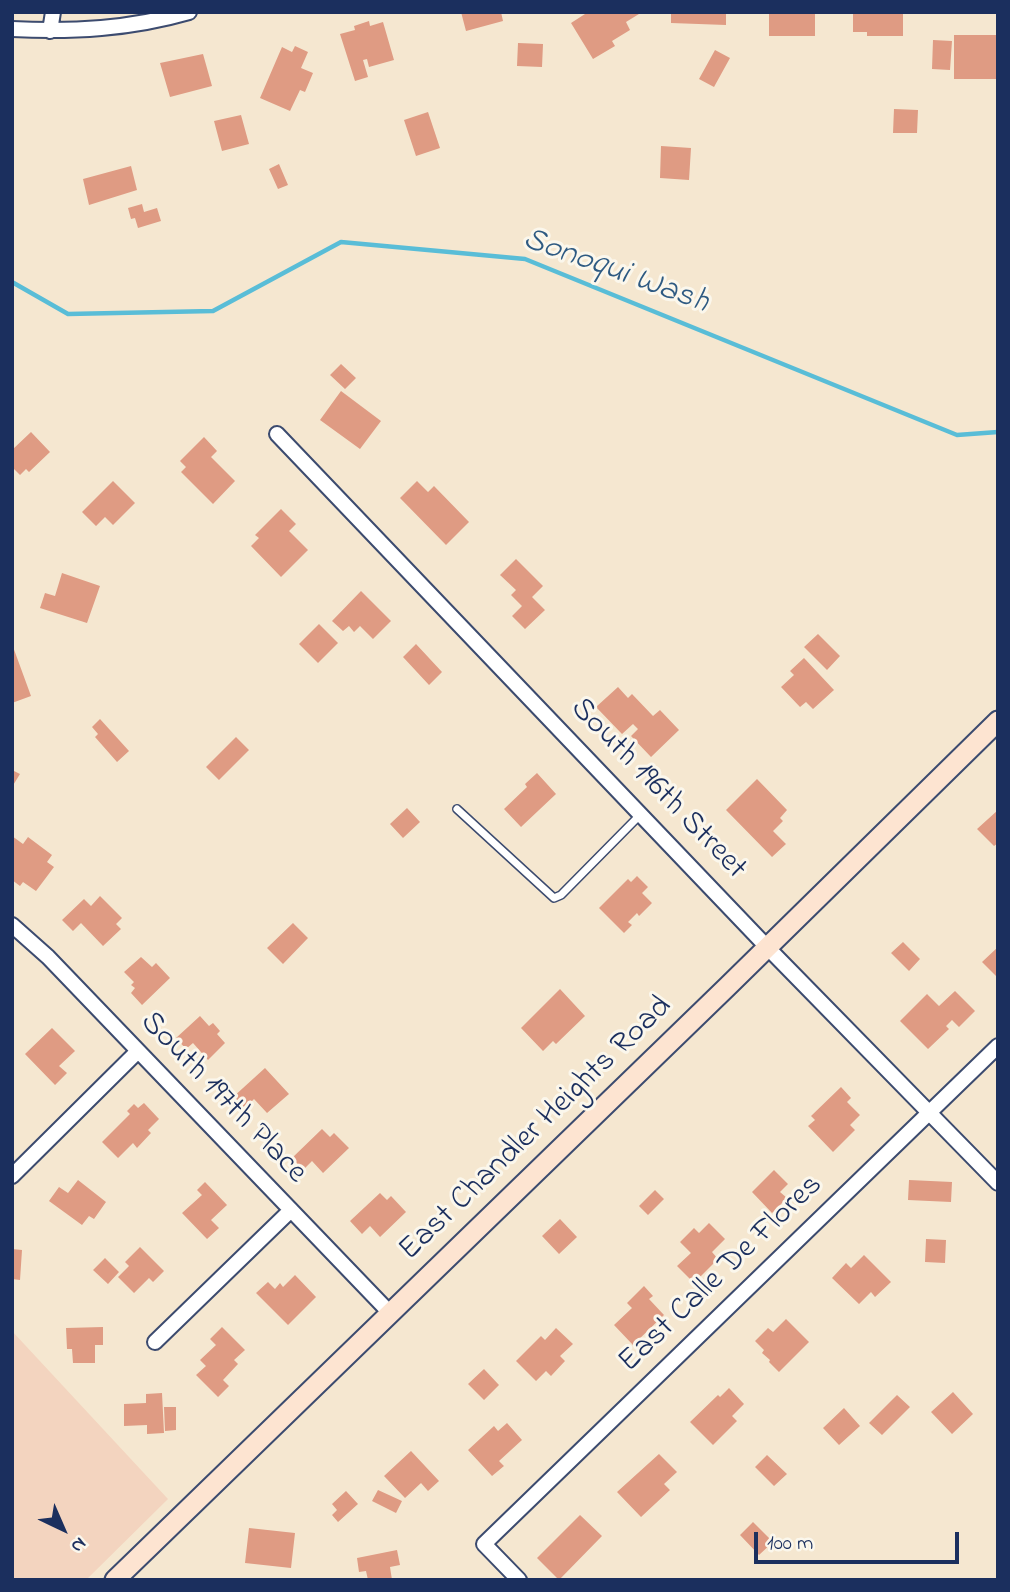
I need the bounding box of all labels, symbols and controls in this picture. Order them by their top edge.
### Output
water label: Sonoqui Wash [517,221,713,325]
street label: South 196th Street [561,691,753,889]
street label: East Chandler Heights Road [392,989,682,1271]
street label: South 197th Place [130,1005,314,1193]
street label: East Calle De Flores [612,1168,832,1382]
north arrow [28,1494,98,1564]
scale bar [758,1518,963,1562]
text: 100 m [767,1529,813,1559]
text: N [64,1530,92,1559]

